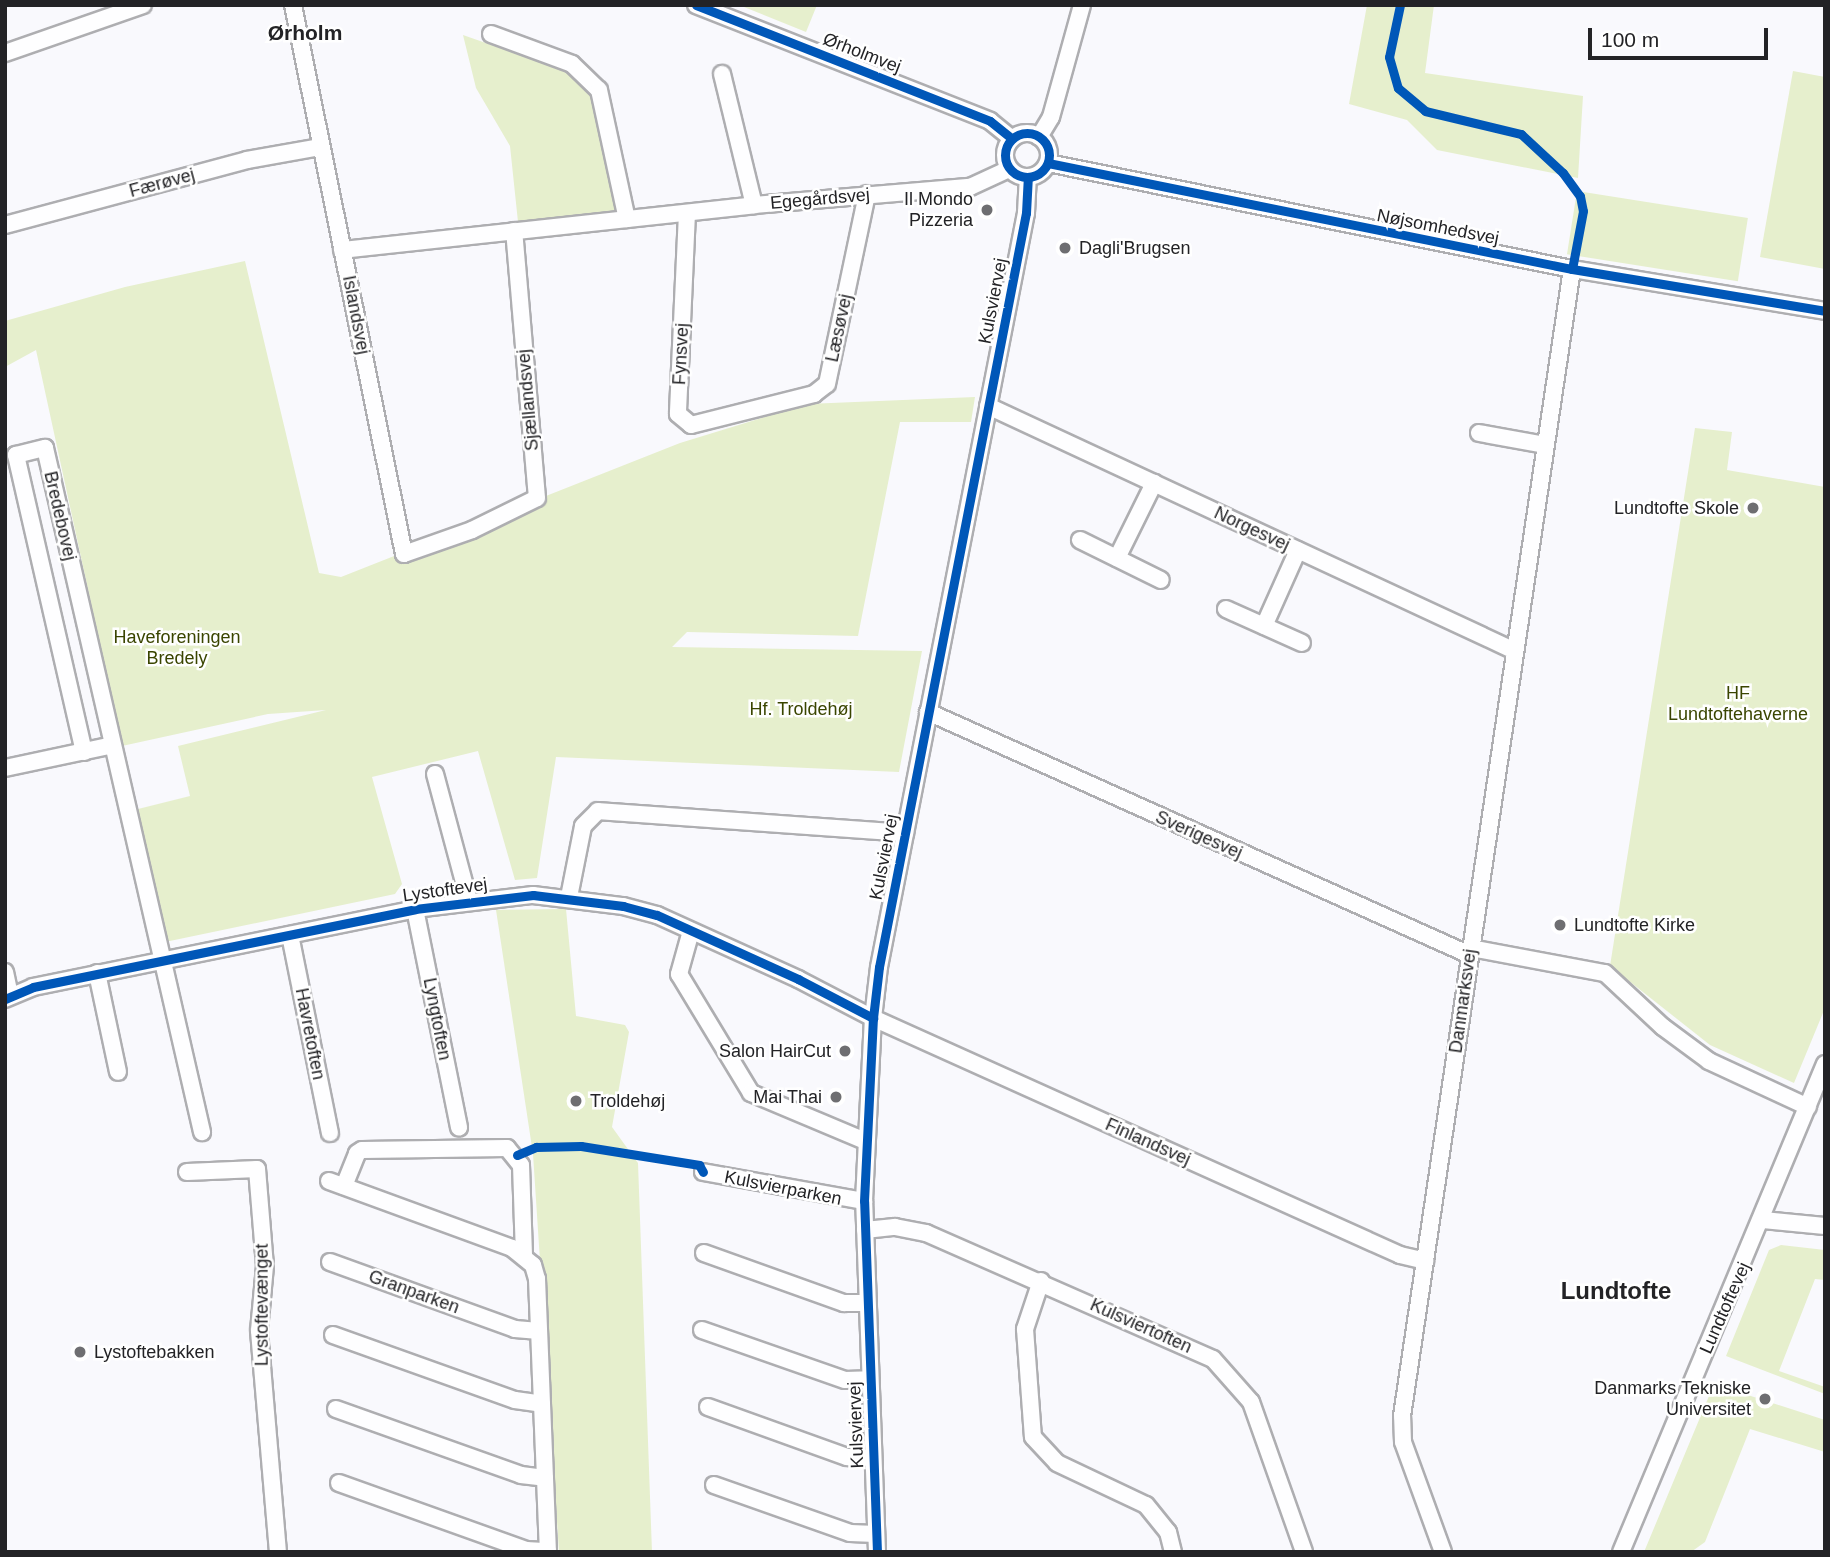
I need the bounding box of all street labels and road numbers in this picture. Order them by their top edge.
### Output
street label: Ørholmvej [820,28,904,78]
street label: Færøvej [127,164,197,202]
street label: Egegårdsvej [769,184,871,214]
street label: Nøjsomhedsvej [1375,205,1501,249]
street label: Kulsviervej [974,256,1012,346]
street label: Islandsvej [338,274,374,356]
street label: Læsøvej [821,292,857,364]
street label: Fynsvej [669,322,693,386]
street label: Sjællandsvej [513,348,543,452]
street label: Bredebovej [39,469,81,563]
street label: Norgesvej [1211,502,1293,556]
street label: Sverigesvej [1152,806,1246,864]
street label: Kulsviervej [865,812,903,902]
street label: Lystoftevej [401,873,489,907]
street label: Danmarksvej [1445,947,1481,1055]
street label: Lyngtoften [418,976,456,1062]
street label: Havretoften [291,986,329,1082]
street label: Finlandsvej [1102,1114,1194,1170]
street label: Kulsvierparken [723,1166,843,1210]
street label: Lystoftevænget [251,1244,273,1366]
street label: Lundtoftevej [1695,1259,1755,1357]
street label: Granparken [366,1266,462,1318]
street label: Kulsviertoften [1087,1294,1195,1358]
street label: Kulsviervej [844,1381,868,1469]

